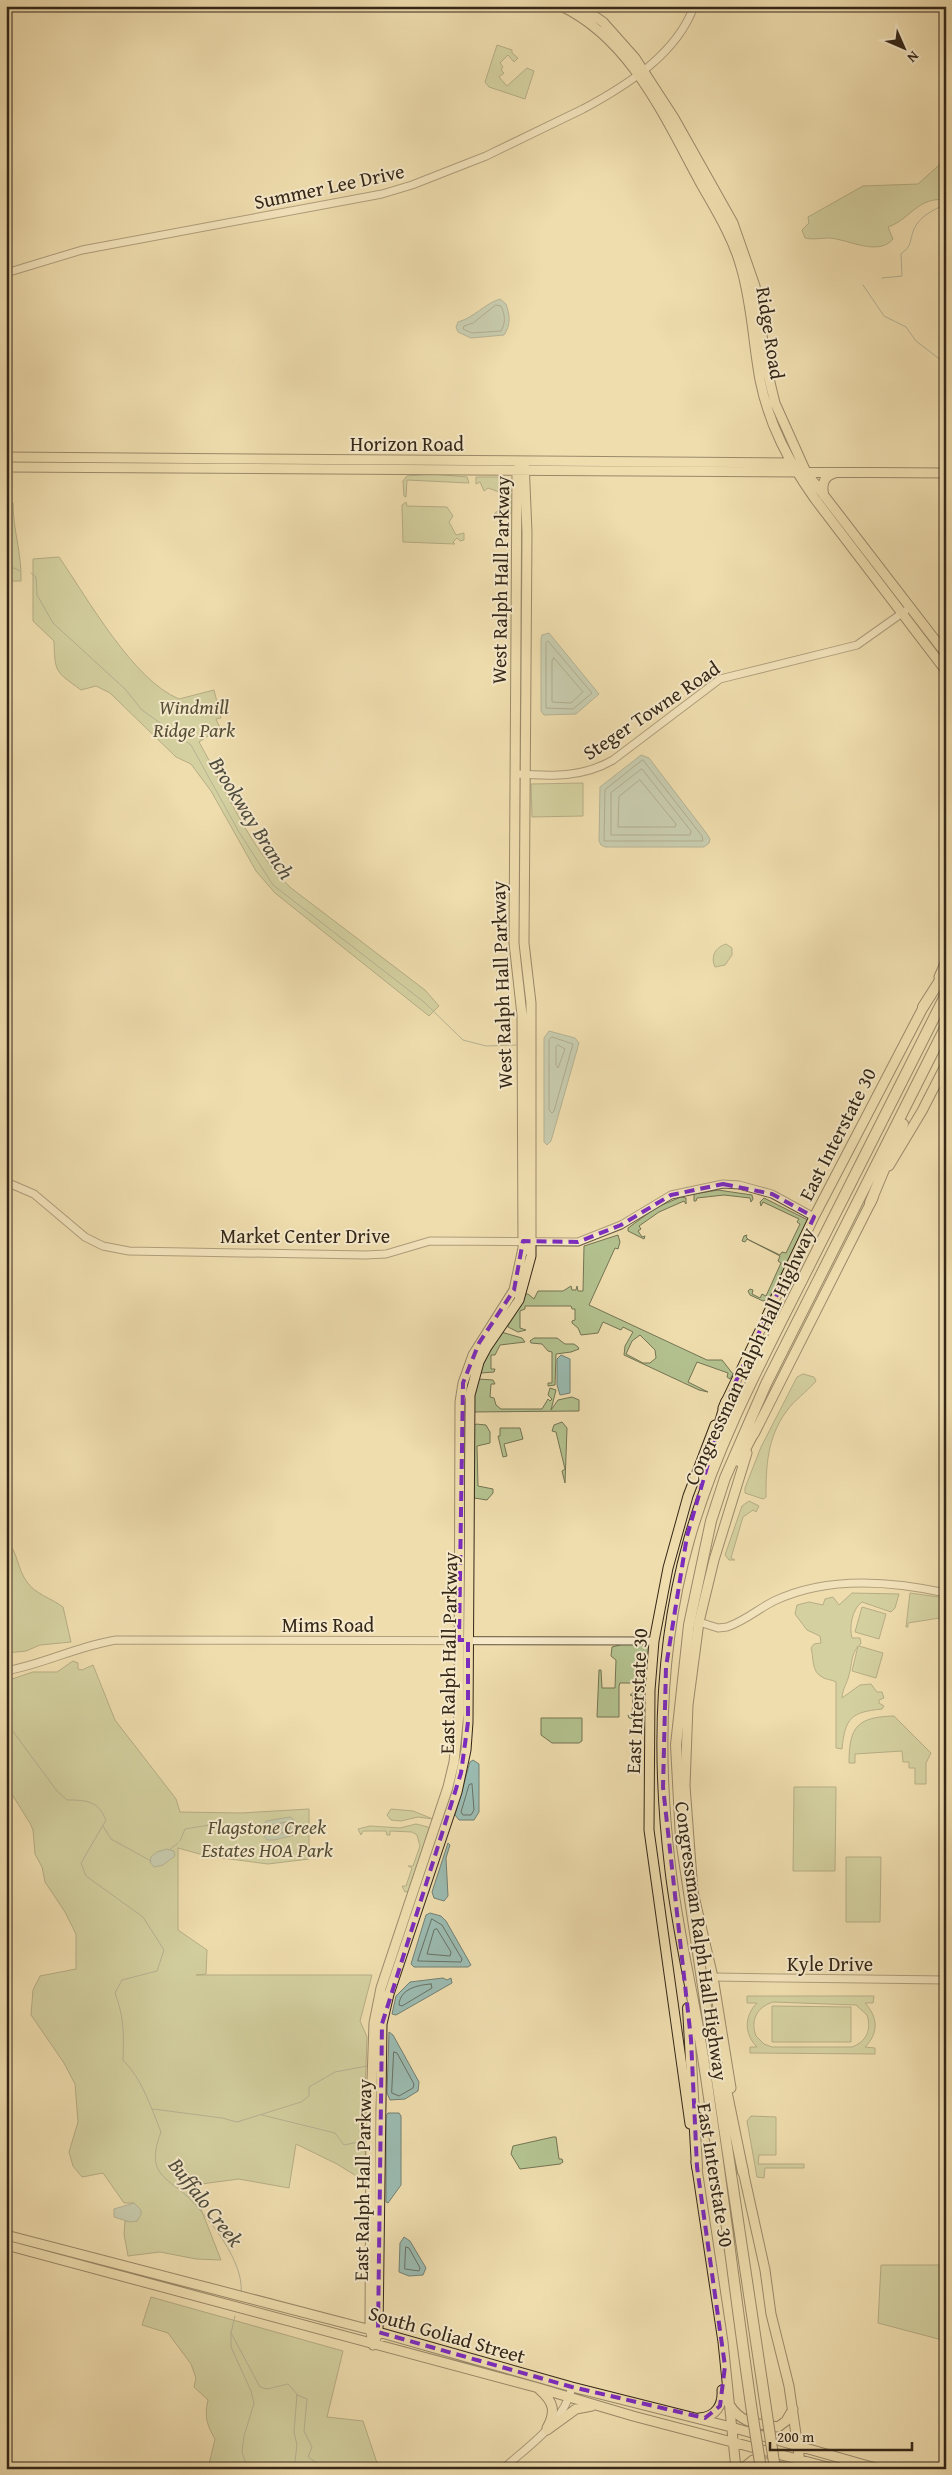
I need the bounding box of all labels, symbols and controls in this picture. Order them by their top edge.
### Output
north arrow [880,22,930,72]
text: N [902,47,924,68]
street label: Summer Lee Drive [251,156,407,216]
street label: Ridge Road [749,285,793,382]
street label: Horizon Road [350,429,464,458]
street label: West Ralph Hall Parkway [484,476,516,684]
street label: Steger Towne Road [577,653,726,767]
park label: Windmill Ridge Park [152,692,236,744]
water label: Brookway Branch [201,750,302,886]
street label: West Ralph Hall Parkway [483,880,519,1090]
street label: East Interstate 30 [791,1063,883,1205]
street label: Market Center Drive [220,1221,390,1250]
street label: Congressman Ralph Hall Highway [676,1222,822,1490]
street label: East Ralph Hall Parkway [432,1552,464,1754]
street label: Mims Road [282,1610,375,1639]
street label: East Interstate 30 [618,1628,654,1774]
street label: Congressman Ralph Hall Highway [668,1800,736,2082]
park label: Flagstone Creek Estates HOA Park [200,1812,334,1864]
street label: Kyle Drive [787,1949,873,1978]
street label: East Ralph Hall Parkway [346,2079,378,2281]
street label: East Interstate 30 [690,2101,742,2249]
water label: Buffalo Creek [161,2150,251,2254]
street label: South Goliad Street [365,2298,529,2370]
scale bar [770,2420,912,2452]
text: 200 m [777,2426,815,2447]

